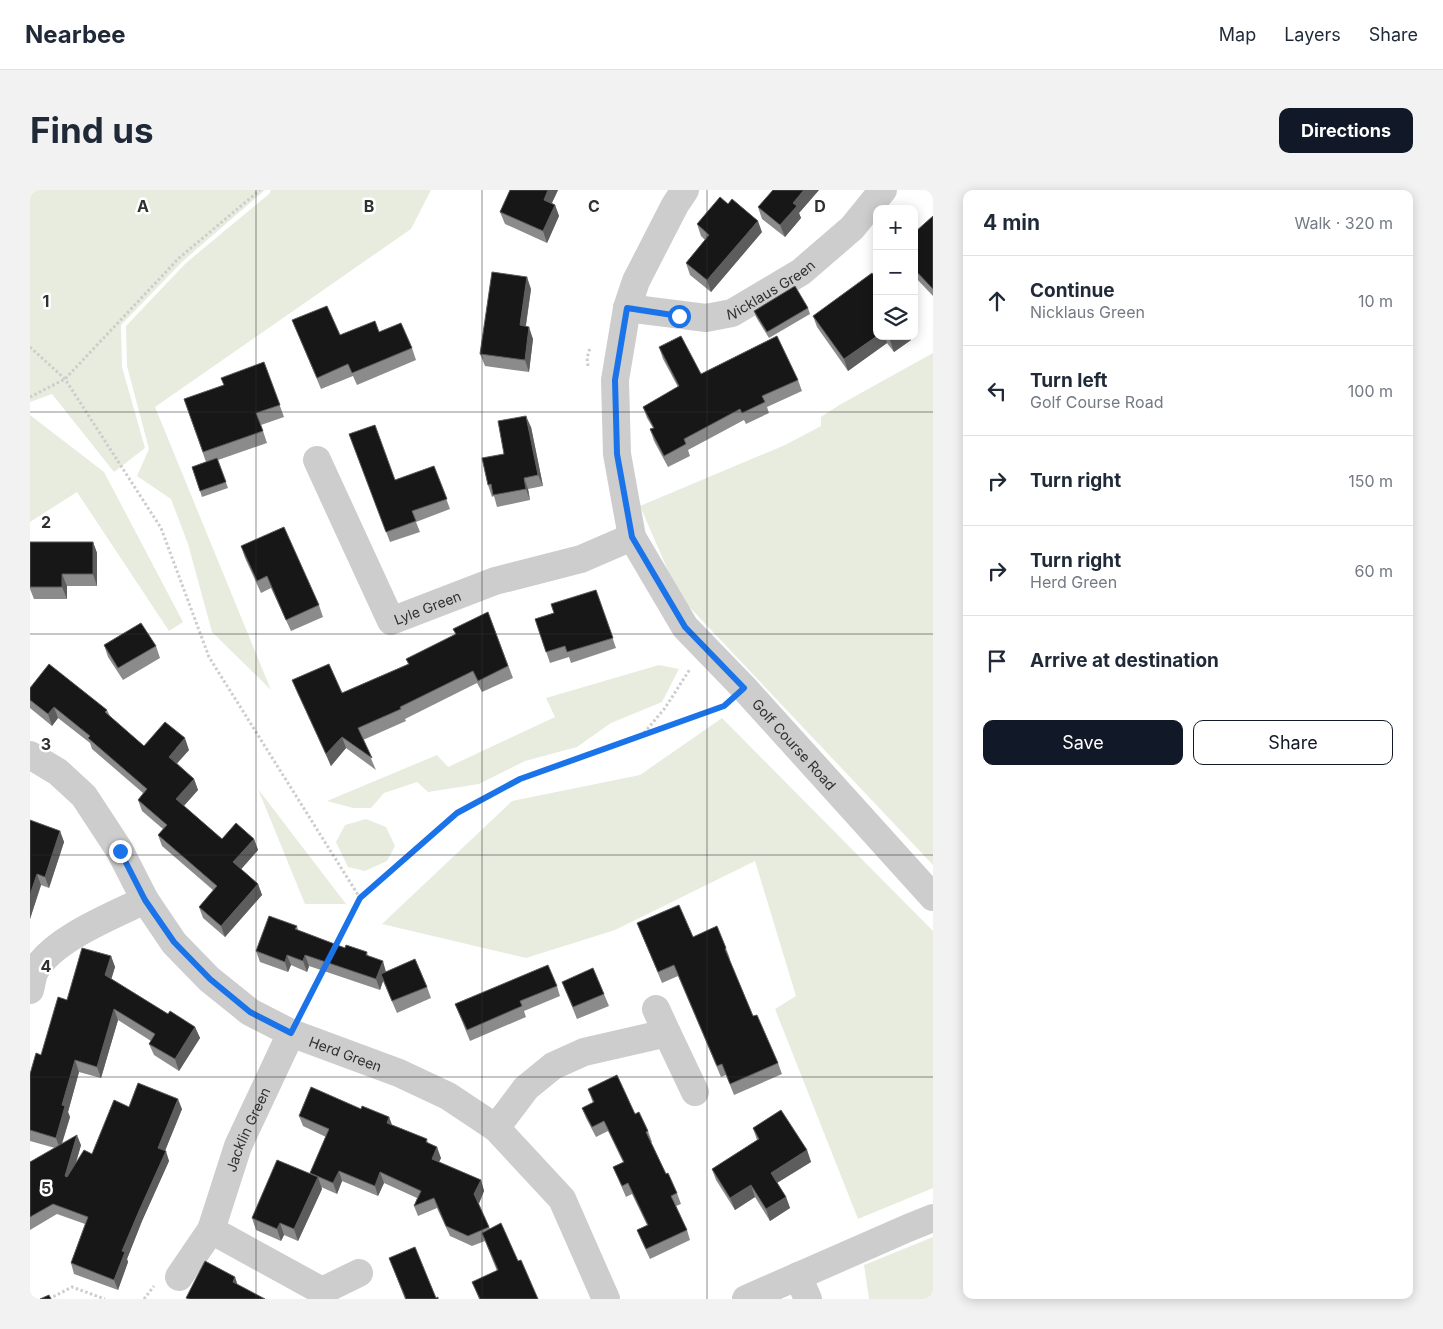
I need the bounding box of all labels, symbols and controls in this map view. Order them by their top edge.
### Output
text: Nearbee [25,20,126,49]
text: Map [1219,24,1256,45]
text: Layers [1284,24,1341,45]
text: Share [1369,24,1418,45]
button: Directions [1279,108,1413,153]
text: Find us [30,109,154,151]
text: A [137,196,149,216]
text: B [364,196,374,216]
text: C [588,196,600,216]
text: D [814,196,826,216]
map controls [873,205,918,340]
button: + [873,205,918,250]
text: 4 min [983,210,1040,235]
text: Walk · 320 m [1295,213,1393,233]
button: − [873,250,918,295]
street label: Nicklaus Green [725,256,818,322]
text: Continue [1030,279,1115,302]
icon: ahead [983,287,1011,315]
text: 1 [43,291,49,311]
text: 10 m [1358,291,1393,311]
button: layers [873,295,918,340]
text: Nicklaus Green [1030,302,1145,322]
route start [668,305,691,328]
text: Turn left [1030,369,1108,392]
icon: left [983,377,1011,405]
text: 100 m [1348,381,1393,401]
text: Golf Course Road [1030,392,1163,412]
icon: right [983,467,1011,495]
text: Turn right [1030,469,1121,492]
text: 150 m [1348,471,1393,491]
text: 2 [41,512,51,532]
text: Turn right [1030,549,1121,572]
icon: right [983,557,1011,585]
text: 60 m [1354,561,1393,581]
text: Herd Green [1030,572,1117,592]
street label: Lyle Green [391,586,463,628]
icon: arrive [983,647,1011,675]
text: Arrive at destination [1030,649,1219,672]
street label: Golf Course Road [749,695,840,793]
button: Save [983,720,1183,765]
button: Share [1193,720,1393,765]
text: 3 [41,734,51,754]
route end [109,840,132,863]
text: 4 [41,956,52,976]
street label: Herd Green [307,1032,384,1074]
street label: Jacklin Green [222,1084,273,1174]
text: 5 [41,1178,51,1198]

